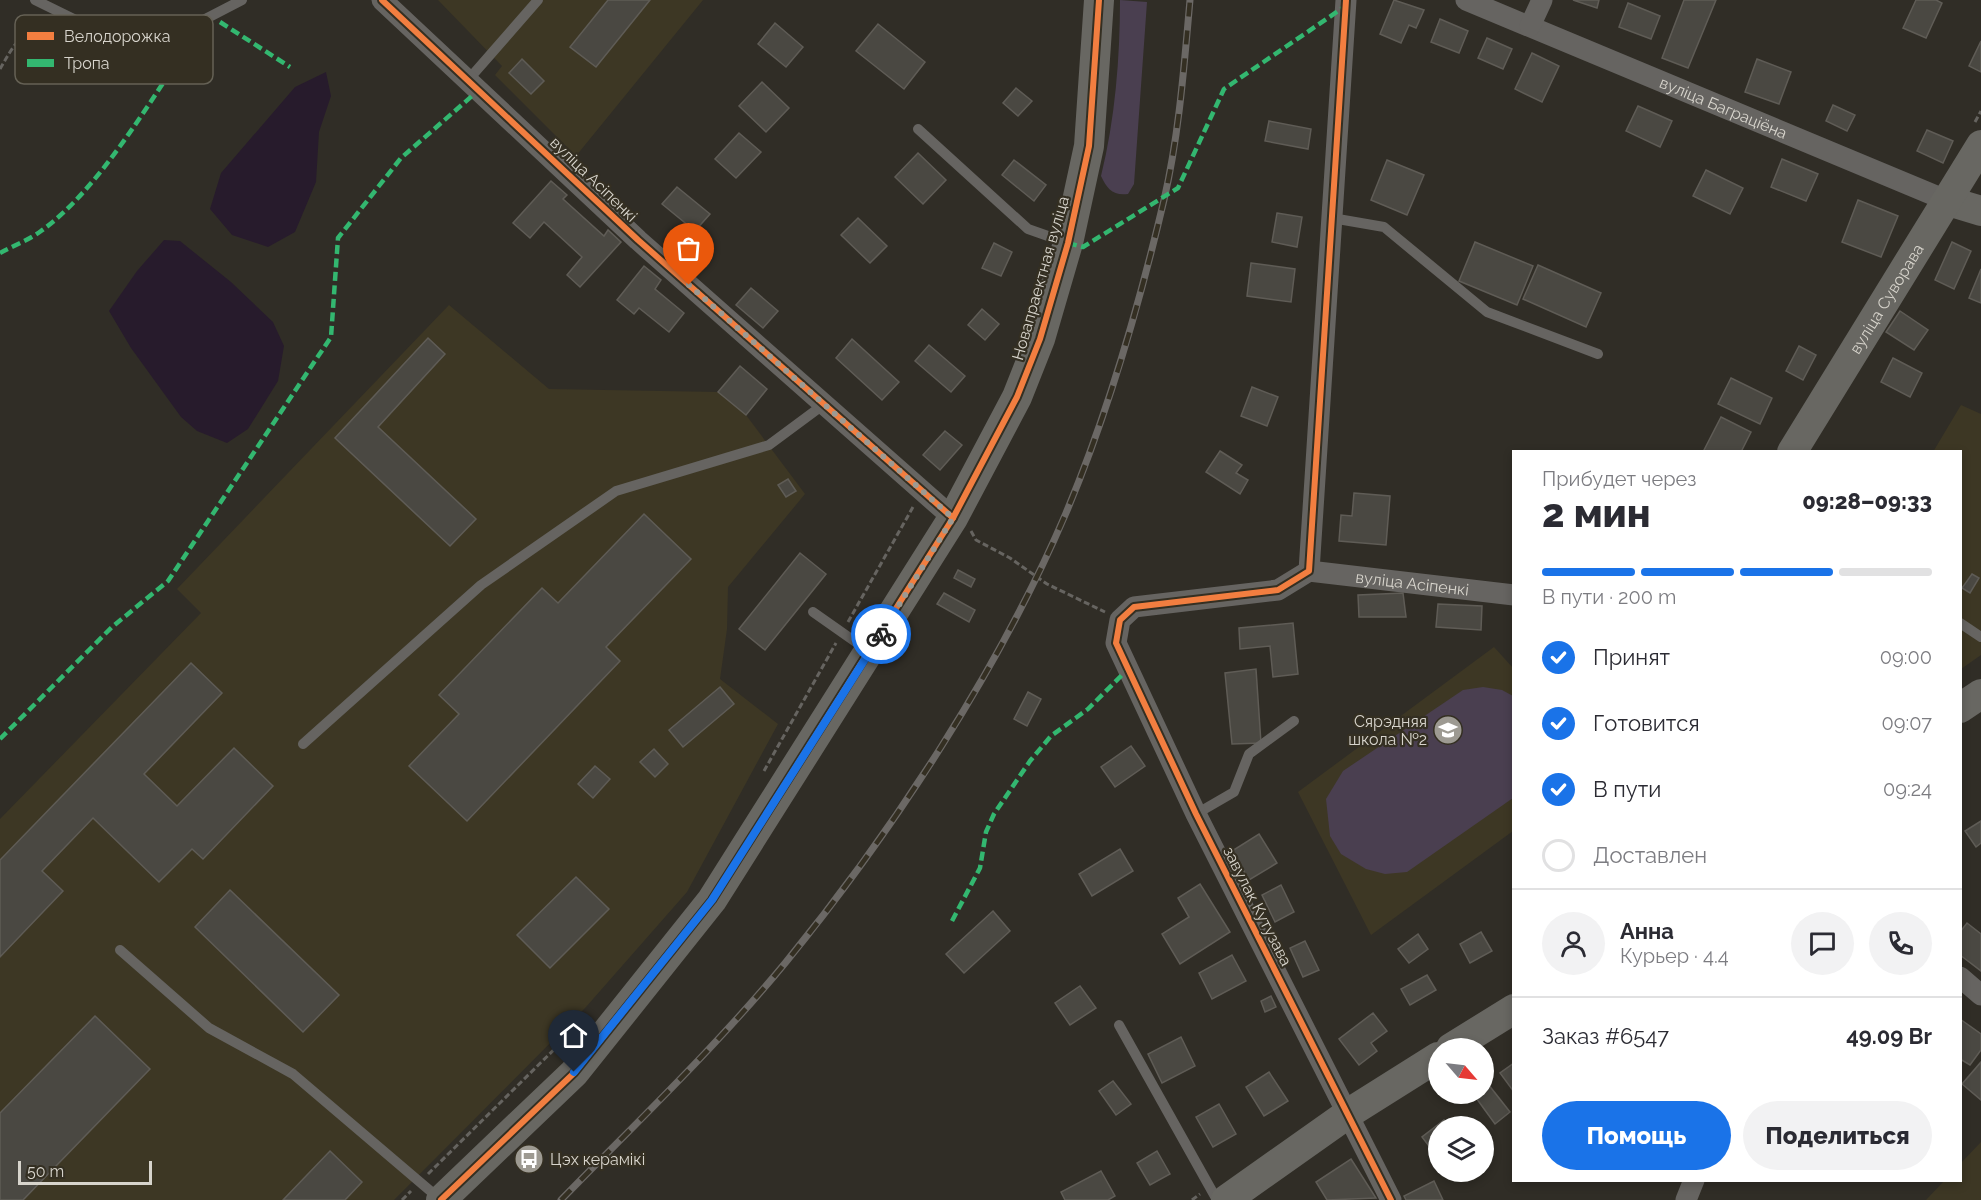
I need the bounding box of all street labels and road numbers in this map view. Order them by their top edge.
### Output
street label: вуліца Баграціёна [1657,73,1790,143]
street label: вуліца Асіпенкі [546,133,641,226]
street label: Новапраектная вуліца [1008,194,1073,362]
street label: вуліца Суворава [1846,241,1928,357]
street label: вуліца Асіпенкі [1355,568,1470,600]
street label: завулак Кутузава [1219,843,1296,969]

